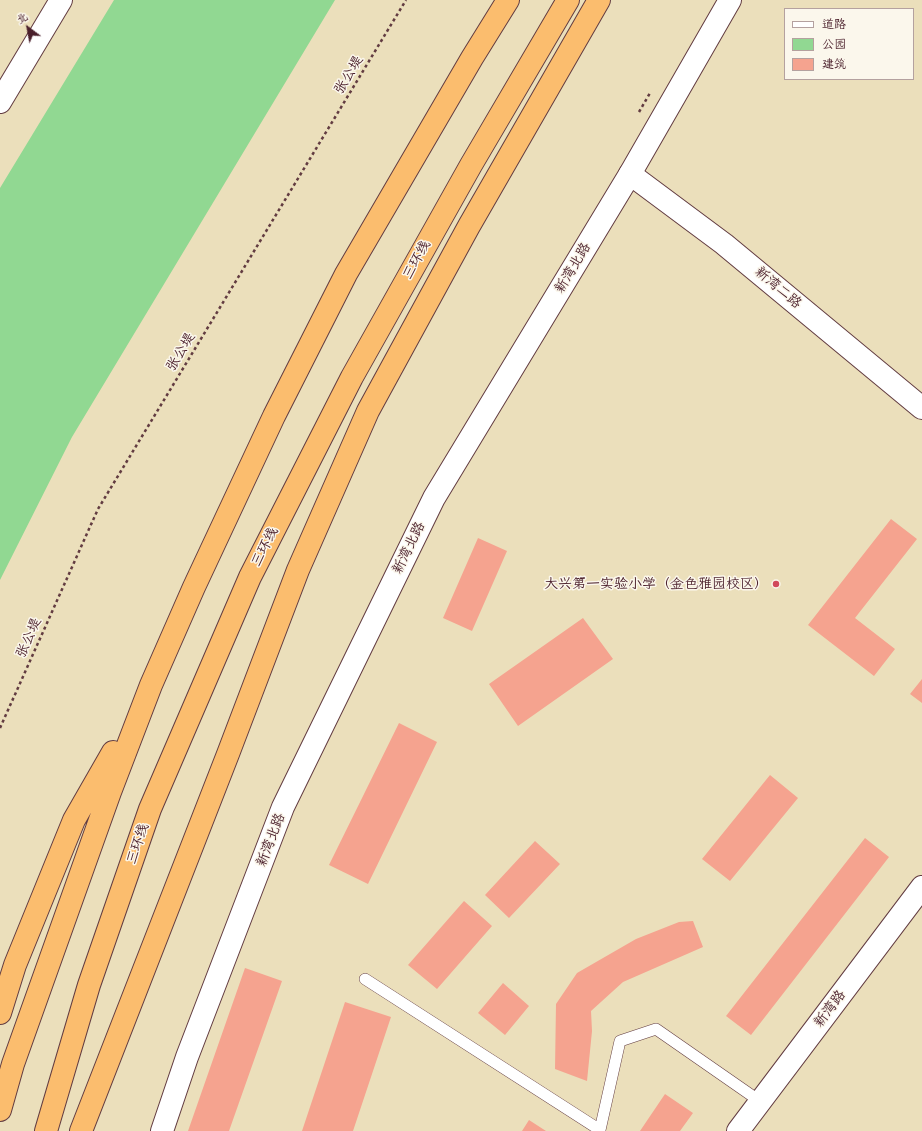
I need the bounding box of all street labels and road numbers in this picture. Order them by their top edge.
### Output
street label: 张公堤 [331,53,367,97]
street label: 三环线 [399,238,435,282]
street label: 新湾北路 [551,240,595,296]
street label: 新湾二路 [751,264,805,312]
street label: 张公堤 [163,330,199,374]
street label: 新湾北路 [389,519,429,577]
street label: 三环线 [248,524,282,570]
street label: 张公堤 [13,615,45,661]
street label: 新湾北路 [253,811,289,869]
street label: 三环线 [123,821,153,867]
street label: 新湾路 [811,987,849,1031]

